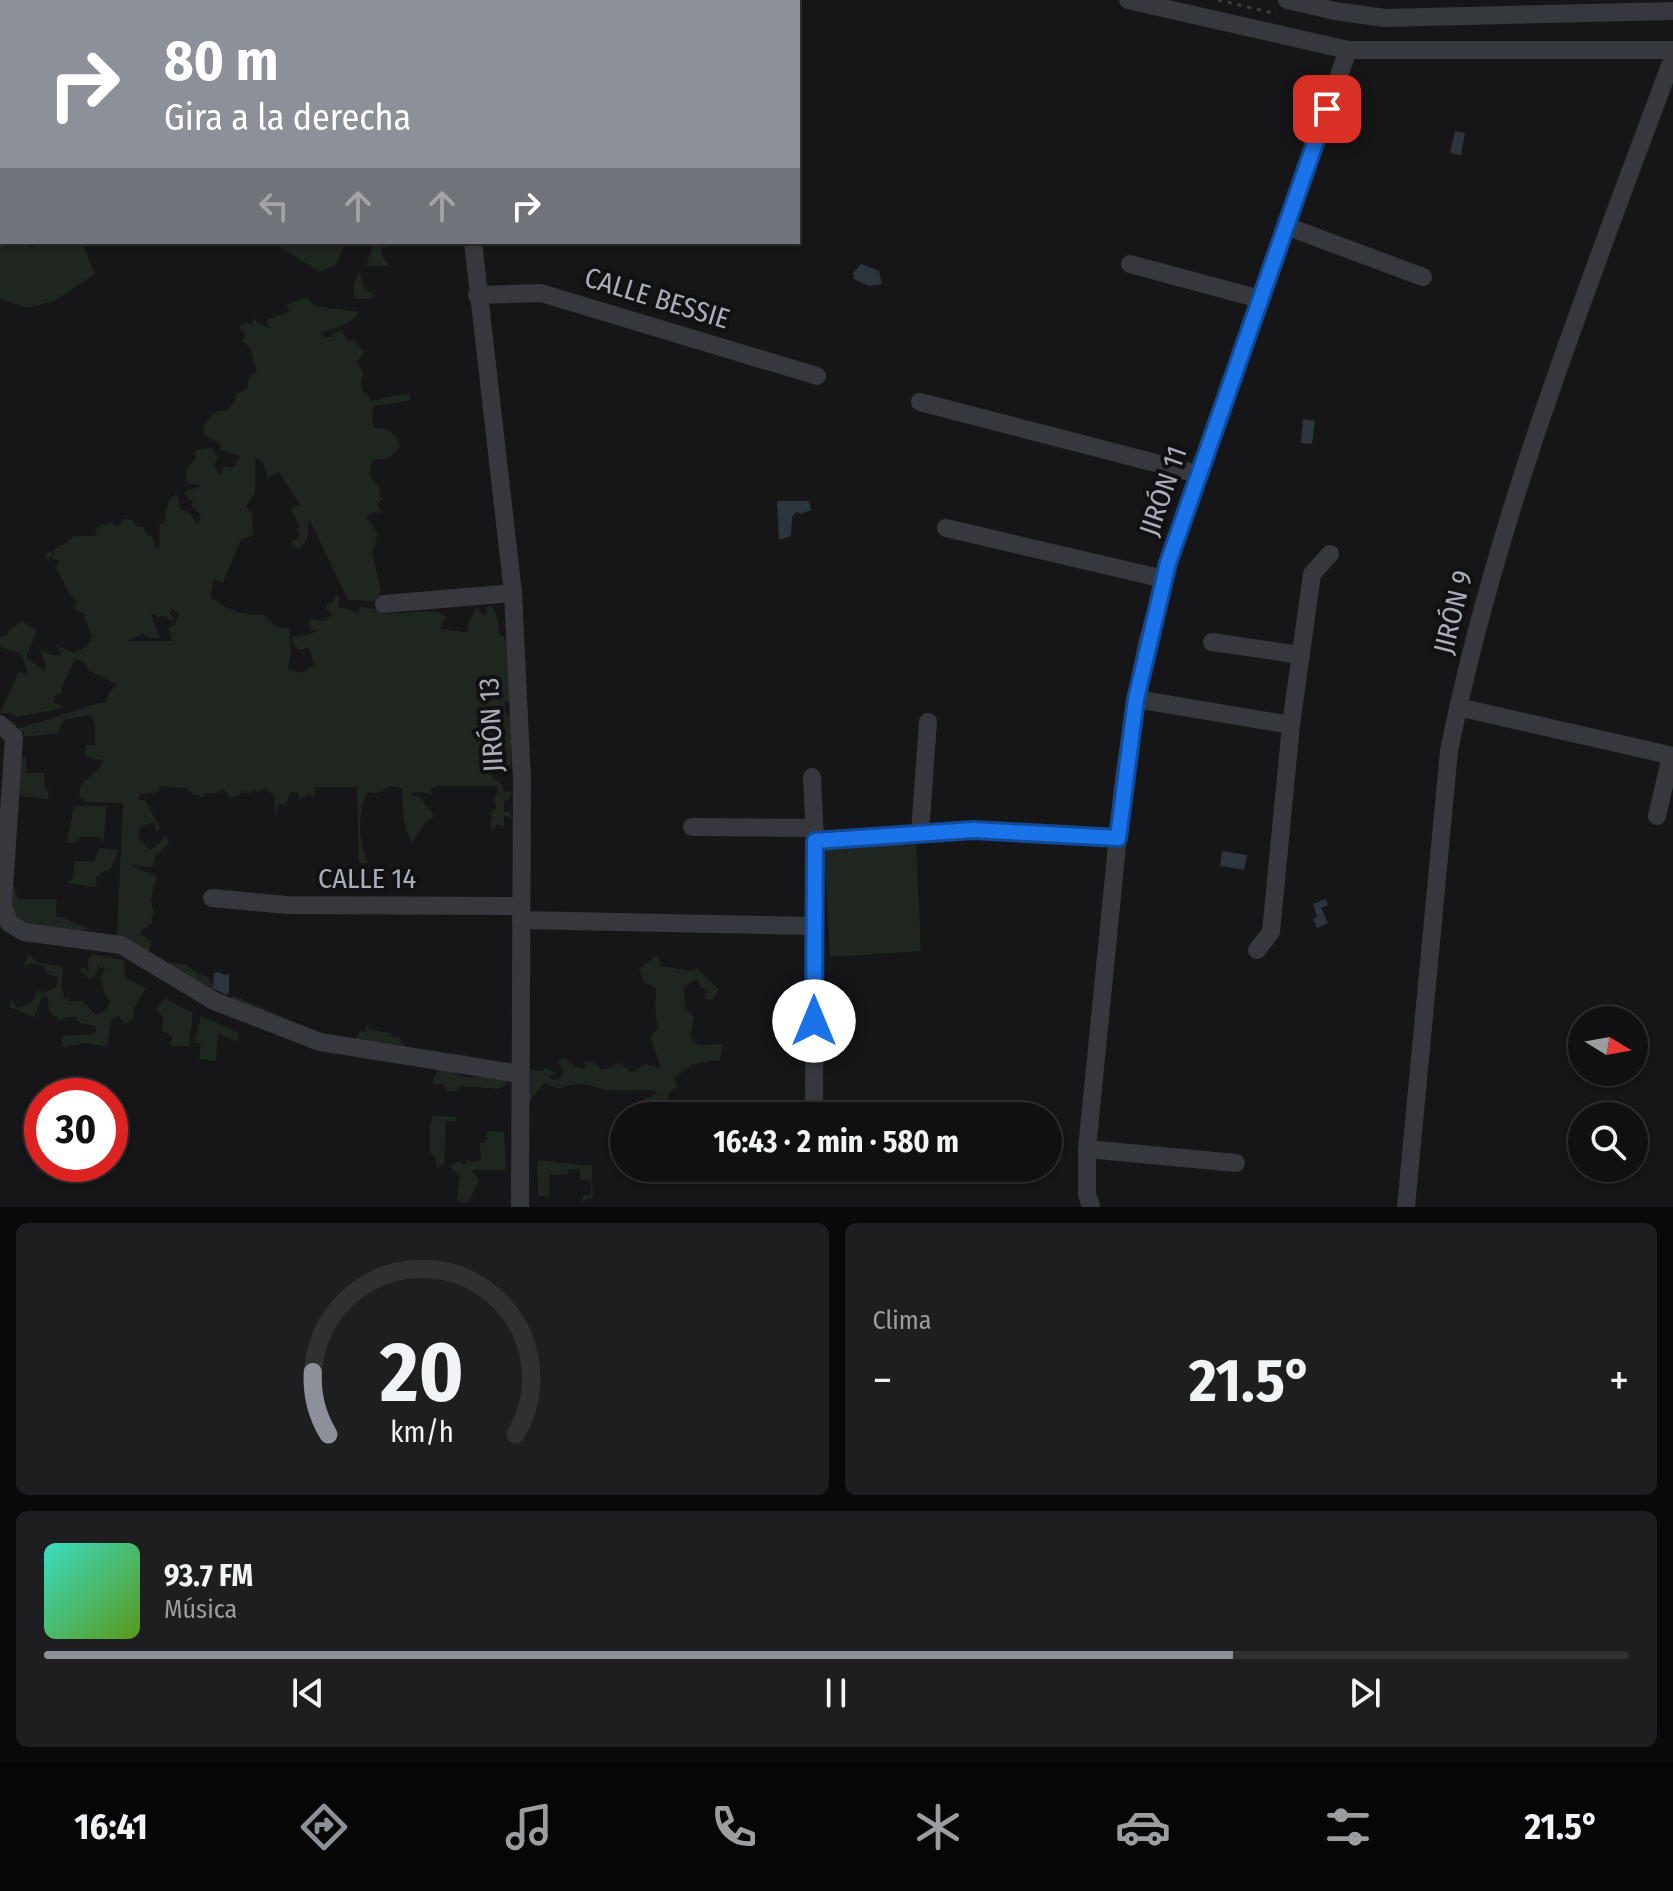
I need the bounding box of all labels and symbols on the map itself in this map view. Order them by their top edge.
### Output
pin [1293,75,1361,143]
street label: CALLE BESSIE [581,260,733,336]
street label: JIRÓN 11 [1132,442,1194,540]
street label: JIRÓN 9 [1427,567,1479,657]
street label: JIRÓN 13 [472,677,510,773]
street label: CALLE 14 [318,862,416,895]
position arrow [772,979,856,1063]
north arrow [1568,1006,1648,1086]
speed limit sign: 30 [24,1078,128,1182]

